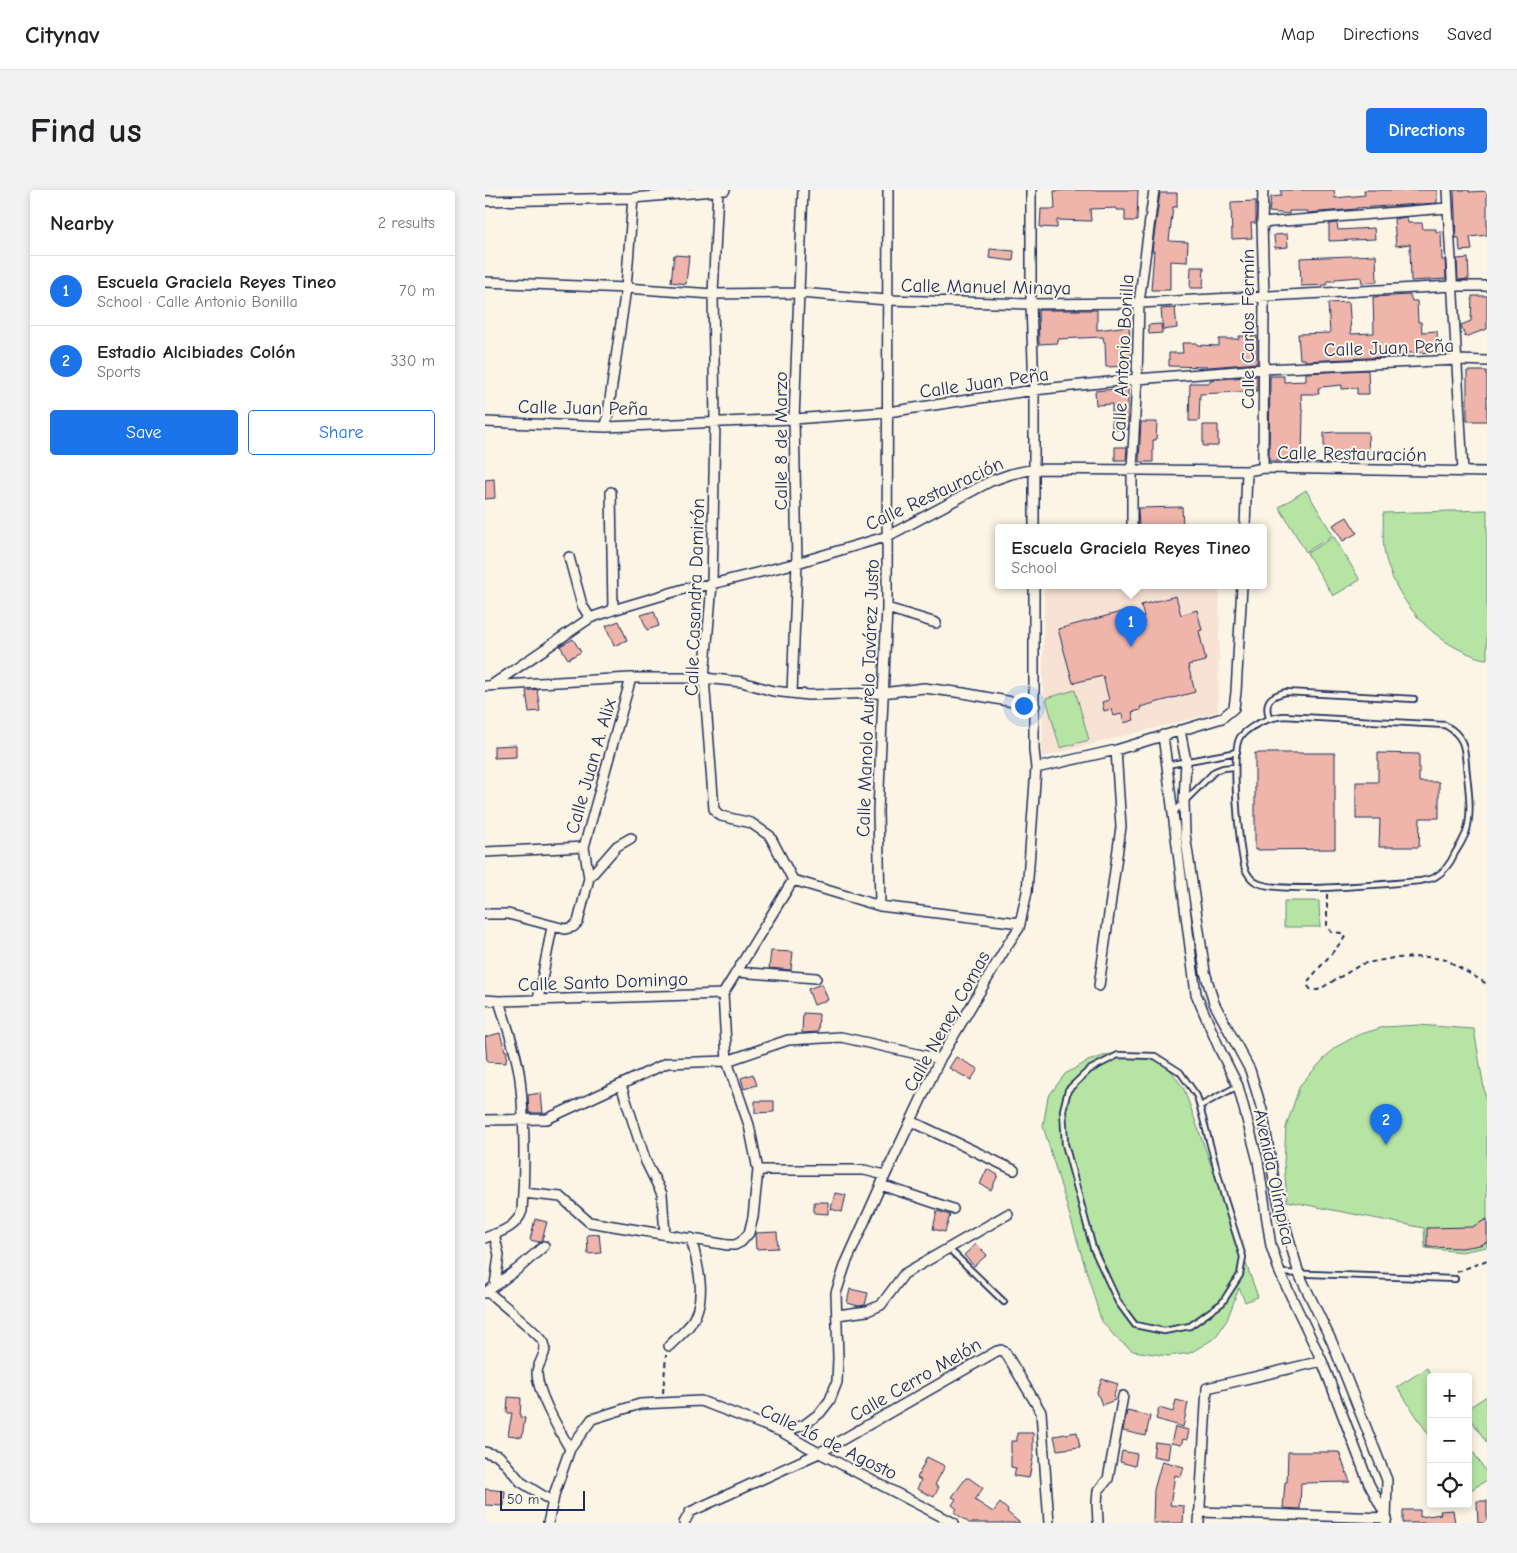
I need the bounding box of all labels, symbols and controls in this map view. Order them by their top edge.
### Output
text: Citynav [25,21,100,49]
text: Map [1281,24,1315,45]
text: Directions [1343,24,1419,45]
text: Saved [1447,24,1492,45]
button: Directions [1366,108,1487,153]
text: Find us [30,110,142,151]
text: Nearby [50,211,114,235]
text: 2 results [378,214,435,232]
street label: Calle Carlos Fermín [1237,249,1259,409]
text: Escuela Graciela Reyes Tineo [97,271,336,293]
street label: Calle Antonio Bonilla [1108,274,1138,443]
street label: Calle Manuel Minaya [901,275,1071,299]
text: 1 [63,282,69,300]
text: 70 m [399,282,435,300]
text: School · Calle Antonio Bonilla [97,293,298,311]
street label: Calle Juan Peña [1323,335,1455,361]
text: Estadio Alcibiades Colón [97,341,296,363]
text: 2 [62,352,70,370]
text: 330 m [390,352,435,370]
text: Sports [97,363,140,381]
street label: Calle Juan Peña [918,363,1050,403]
street label: Calle 8 de Marzo [770,372,792,510]
street label: Calle Juan Peña [518,396,648,420]
button: Save [50,410,238,455]
button: Share [248,410,435,455]
street label: Calle Restauración [1277,442,1427,466]
street label: Calle Restauración [862,452,1007,535]
street label: Calle Casandra Damirón [681,498,709,696]
popup [995,524,1267,589]
text: Escuela Graciela Reyes Tineo [1011,537,1251,559]
street label: Calle Manolo Aurelo Tavárez Justo [852,559,884,838]
text: School [1011,559,1057,577]
pin: 1 [1115,606,1147,647]
your location [1011,693,1037,719]
street label: Calle Juan A. Alix [561,695,621,836]
street label: Calle Neney Comas [899,947,995,1096]
street label: Calle Santo Domingo [517,968,689,996]
pin: 2 [1370,1104,1402,1145]
street label: Avenida Olímpica [1249,1107,1299,1247]
street label: Calle Cerro Melón [846,1333,985,1426]
map controls [1427,1373,1472,1508]
button: + [1427,1373,1472,1418]
street label: Calle 16 de Agosto [756,1399,901,1485]
button: − [1427,1418,1472,1463]
button: locate [1427,1463,1472,1508]
scale bar [500,1488,585,1511]
text: 50 m [507,1491,539,1508]

